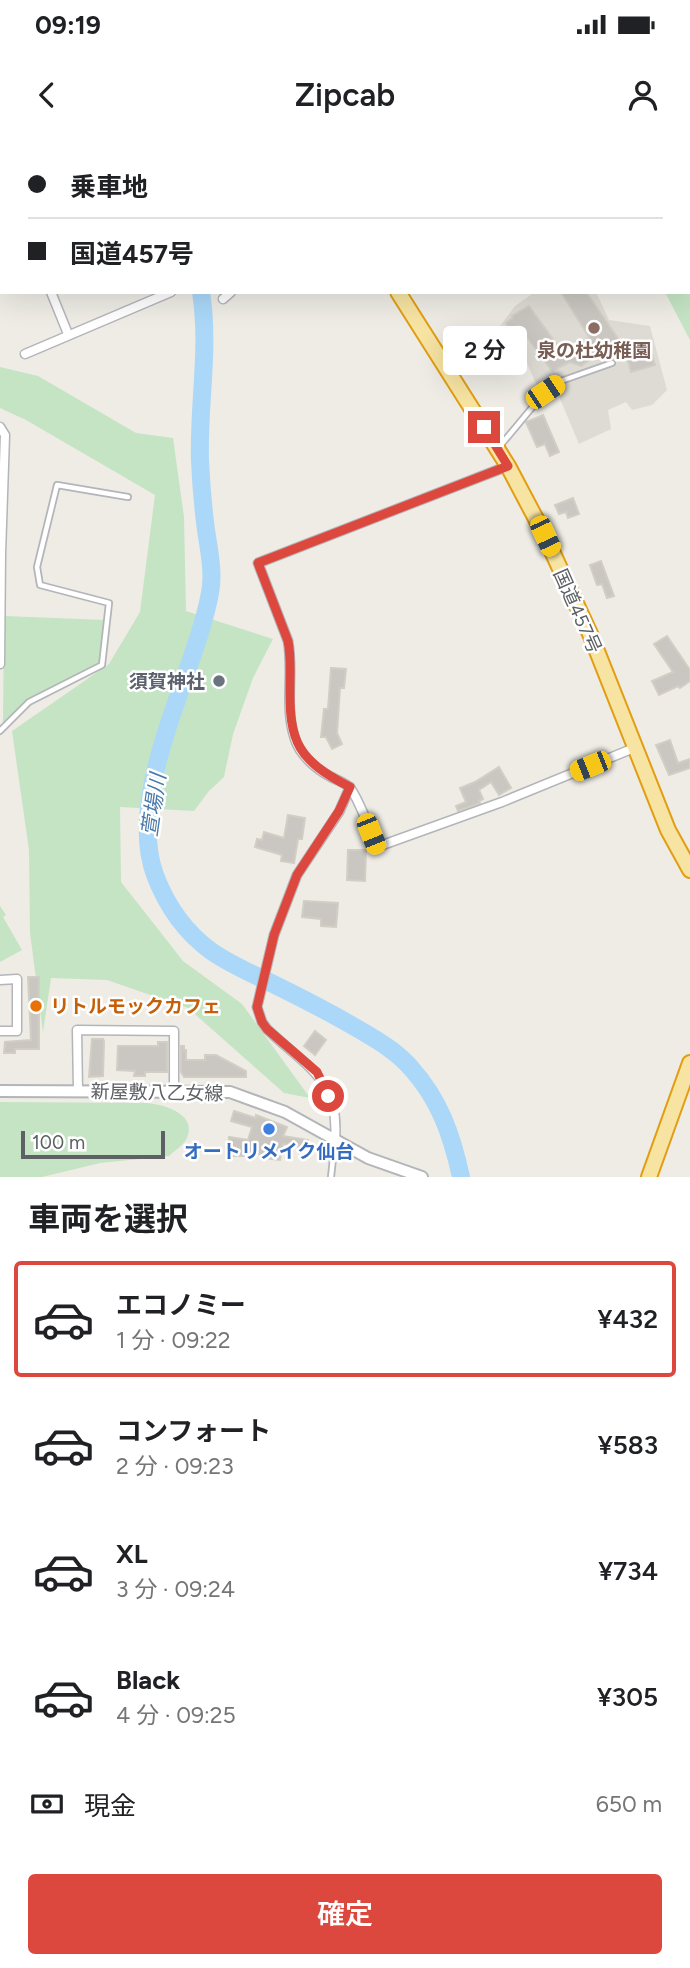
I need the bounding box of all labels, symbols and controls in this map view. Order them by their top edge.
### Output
text: 09:19 [35,9,101,41]
icon: back [28,76,66,114]
text: Zipcab [295,76,395,114]
icon: person [624,76,662,114]
text: 乗車地 [70,171,148,203]
text: 国道457号 [70,238,194,270]
marker: 泉の杜幼稚園 [586,320,602,336]
callout: 2 分 [442,326,526,374]
text: 2 分 [464,336,506,364]
place label: 泉の杜幼稚園 [537,339,651,362]
car [522,372,569,412]
route end [468,411,500,443]
car [527,513,564,559]
street label: 国道457号 [549,565,606,657]
place label: 須賀神社 [129,670,205,693]
marker: 須賀神社 [211,673,227,689]
car [567,748,614,784]
water label: 萱場川 [137,770,171,838]
car [354,811,389,857]
place label: リトルモックカフェ [50,995,221,1018]
marker: リトルモックカフェ [28,998,44,1014]
street label: 新屋敷八乙女線 [90,1080,224,1105]
route start [312,1080,344,1112]
marker: オートリメイク仙台 [261,1121,277,1137]
scale bar [21,1128,164,1160]
text: 100 m [32,1131,85,1154]
place label: オートリメイク仙台 [184,1140,354,1163]
text: 車両を選択 [28,1200,188,1238]
icon: car [32,1288,95,1351]
text: エコノミー [116,1289,246,1321]
text: ¥432 [598,1303,658,1335]
text: 1 分 · 09:22 [116,1326,231,1354]
icon: car [32,1414,95,1477]
text: コンフォート [116,1415,271,1447]
text: ¥583 [598,1429,658,1461]
text: 2 分 · 09:23 [116,1452,234,1480]
text: XL [116,1538,148,1570]
icon: car [32,1540,95,1603]
text: ¥734 [598,1555,658,1587]
text: 3 分 · 09:24 [116,1575,235,1603]
text: Black [116,1664,180,1696]
icon: car [32,1666,95,1729]
text: ¥305 [597,1681,658,1713]
text: 4 分 · 09:25 [116,1701,236,1729]
icon: cash [28,1785,66,1823]
text: 現金 [84,1790,136,1822]
text: 650 m [596,1790,662,1818]
button: 確定 [28,1874,662,1954]

